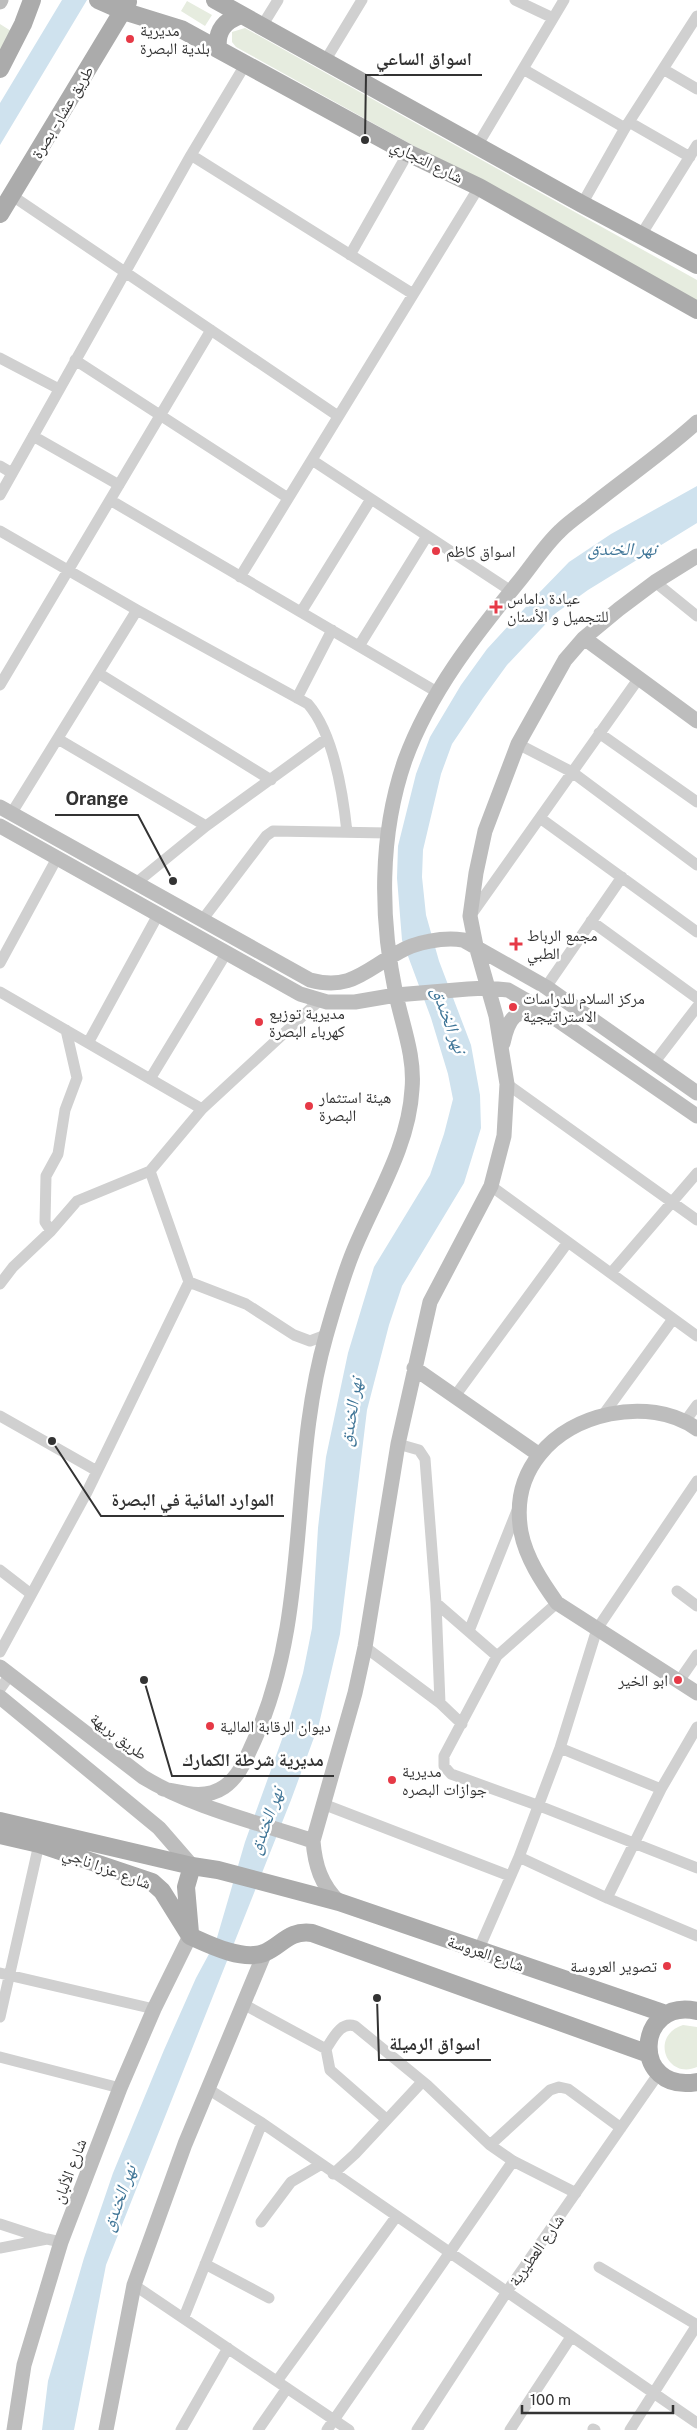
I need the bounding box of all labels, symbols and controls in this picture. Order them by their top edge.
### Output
place label: مديرية بلدية البصرة [140,21,210,58]
marker: مديرية بلدية البصرة [124,33,136,45]
callout: اسواق الساعي [366,42,482,75]
text: اسواق الساعي [376,48,472,73]
street label: طريق عشار - بصرة [27,62,98,163]
street label: شارع التجاري [386,136,466,190]
water label: نهر الخندق [588,538,660,560]
place label: اسواق كاظم [446,542,516,562]
marker: اسواق كاظم [430,545,442,557]
place label: عيادة داماس للتجميل و الأسنان [507,589,609,627]
marker: عيادة داماس للتجميل و الأسنان [489,600,503,614]
callout: Orange [55,782,138,815]
text: Orange [66,788,128,809]
place label: مجمع الرباط الطبي [527,926,598,966]
marker: مجمع الرباط الطبي [509,937,523,951]
water label: نهر الخندق [427,984,472,1059]
place label: مركز السلام للدراسات الاستراتيجية [523,989,645,1026]
marker: مركز السلام للدراسات الاستراتيجية [507,1001,519,1013]
place label: مديرية توزيع كهرباء البصرة [269,1004,345,1041]
marker: مديرية توزيع كهرباء البصرة [253,1016,265,1028]
place label: هيئة استثمار البصرة [318,1088,391,1125]
marker: هيئة استثمار البصرة [303,1100,315,1112]
water label: نهر الخندق [335,1373,368,1448]
callout: الموارد المائية في البصرة [101,1483,284,1516]
text: الموارد المائية في البصرة [112,1489,274,1514]
place label: ابو الخير [617,1671,668,1690]
marker: ابو الخير [672,1674,684,1686]
street label: طريق بريهة [86,1709,151,1765]
place label: ديوان الرقابة المالية [220,1717,331,1737]
marker: ديوان الرقابة المالية [204,1720,216,1732]
callout: مديرية شرطة الكمارك [172,1743,334,1776]
text: مديرية شرطة الكمارك [182,1749,324,1770]
place label: مديرية جوازات البصره [402,1762,487,1799]
marker: مديرية جوازات البصره [386,1774,398,1786]
water label: نهر الخندق [244,1782,289,1857]
street label: شارع عزرا ناجي [59,1844,153,1896]
street label: شارع العروسة [445,1931,527,1976]
place label: تصوير العروسة [570,1957,657,1976]
marker: تصوير العروسة [661,1960,673,1972]
callout: اسواق الرميلة [379,2027,491,2060]
text: اسواق الرميلة [389,2033,481,2055]
street label: شارع الألبان [48,2136,91,2207]
water label: نهر الخندق [97,2159,142,2234]
street label: شارع العطيرية [505,2211,569,2290]
scale bar [522,2382,673,2414]
text: 100 m [530,2391,571,2408]

